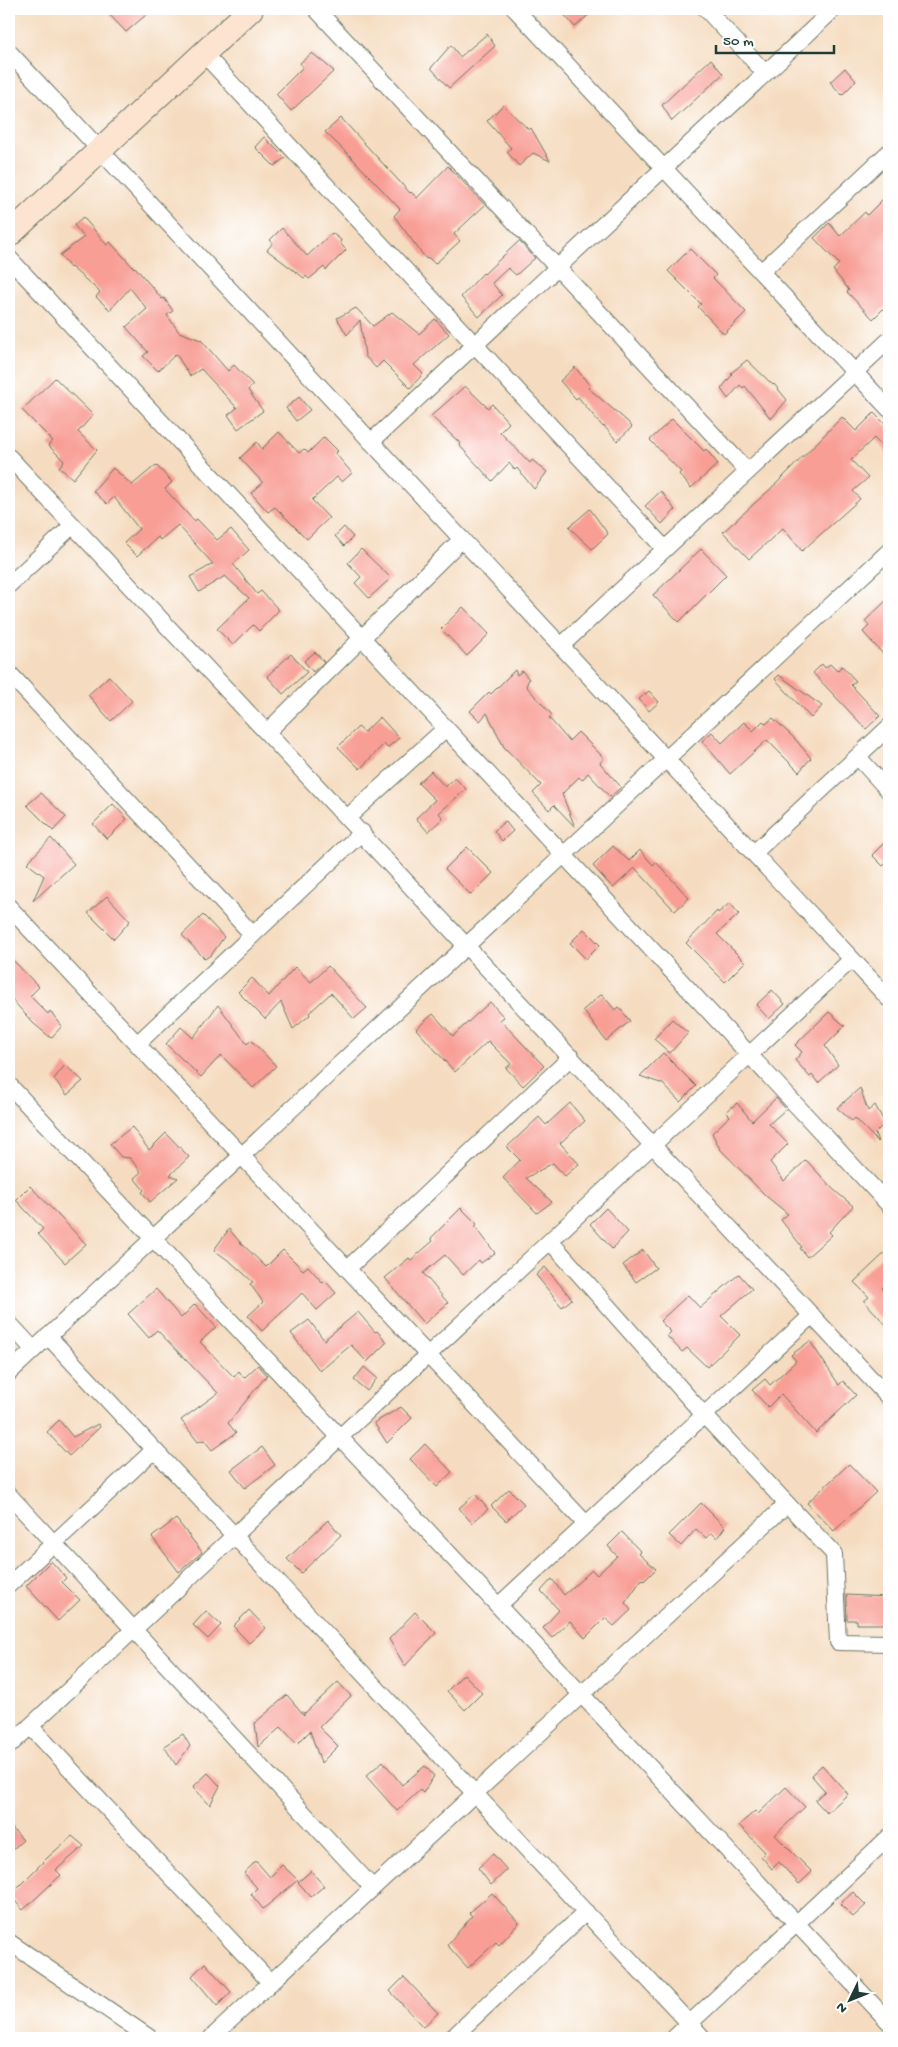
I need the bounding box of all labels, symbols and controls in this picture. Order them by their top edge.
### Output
scale bar [716,22,833,54]
text: 50 m [723,33,754,51]
north arrow [826,1974,876,2024]
text: N [833,1998,852,2016]

